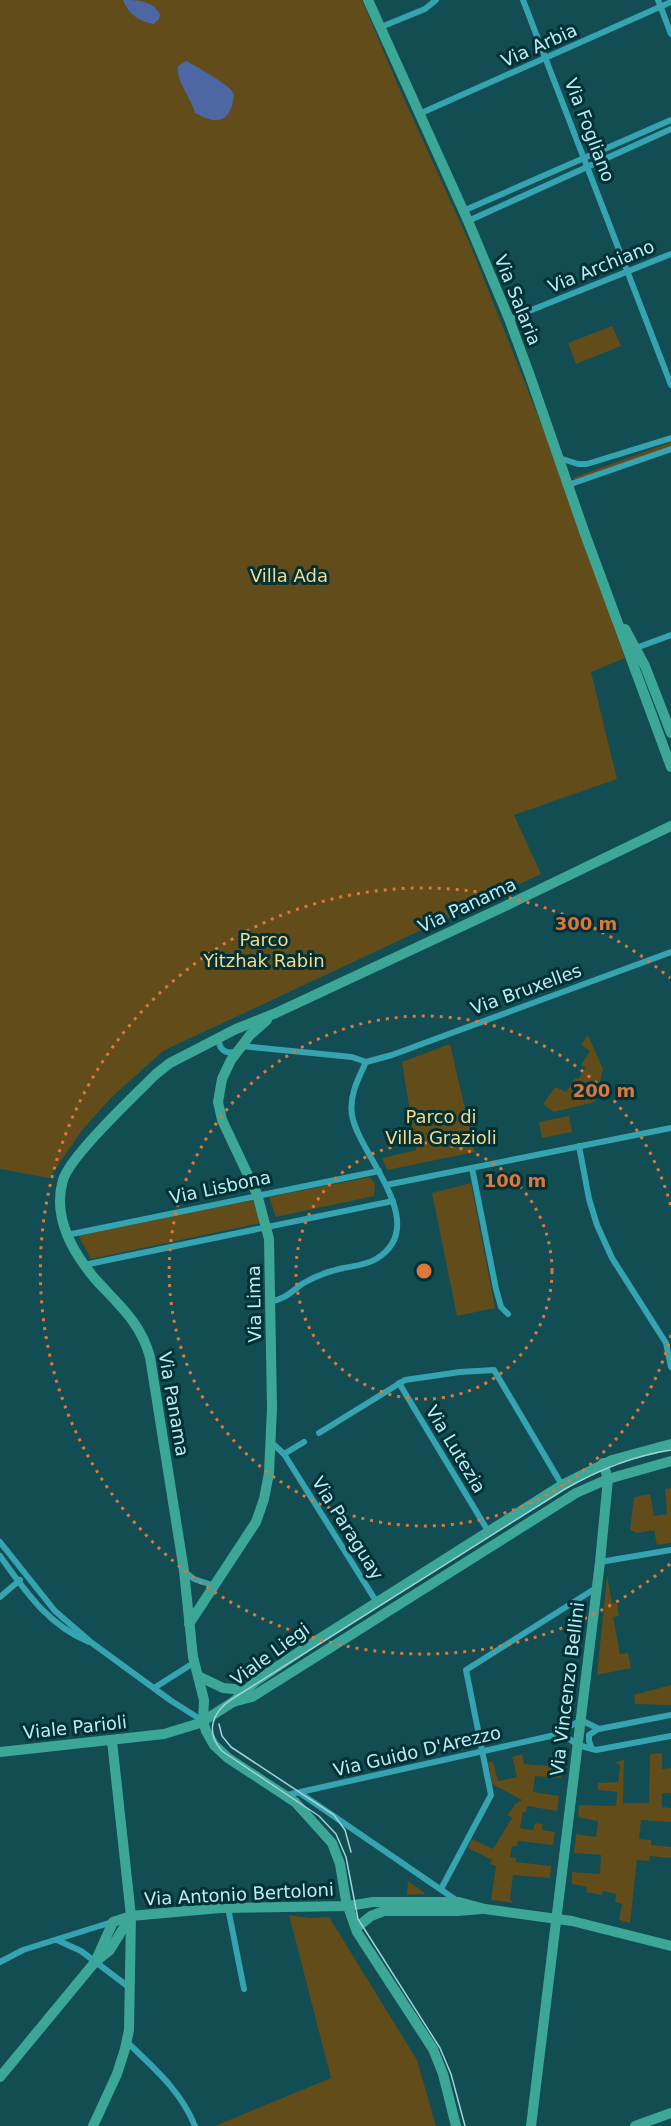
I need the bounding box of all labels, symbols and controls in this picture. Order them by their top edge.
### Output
street label: Via Arbia [498,19,580,71]
street label: Via Fogliano [561,75,619,185]
street label: Via Archiano [545,235,657,297]
street label: Via Salaria [490,252,546,348]
park label: Villa Ada [250,565,328,586]
street label: Via Panama [415,873,519,937]
text: 300 m [555,913,617,934]
park label: Parco Yitzhak Rabin [202,929,325,971]
street label: Via Bruxelles [468,959,584,1019]
text: 200 m [573,1080,635,1101]
park label: Parco di Villa Grazioli [385,1106,497,1148]
street label: Via Lisbona [167,1166,273,1208]
text: 100 m [484,1170,546,1191]
centre of rings [414,1261,434,1281]
street label: Via Lima [243,1265,265,1343]
street label: Via Panama [154,1350,194,1458]
street label: Via Lutezia [422,1401,490,1497]
street label: Via Paraguay [308,1473,388,1584]
street label: Via Vincenzo Bellini [546,1601,588,1777]
street label: Viale Liegi [226,1618,314,1690]
street label: Viale Parioli [22,1711,128,1743]
street label: Via Guido D'Arezzo [331,1722,503,1780]
street label: Via Antonio Bertoloni [144,1879,334,1909]

